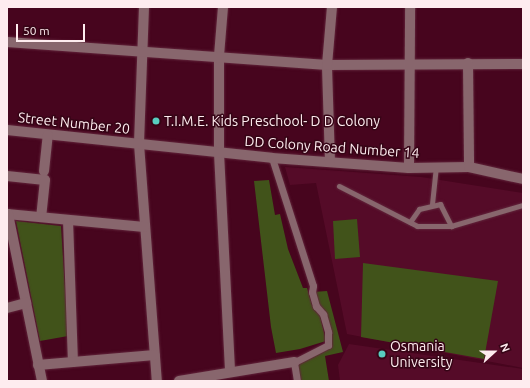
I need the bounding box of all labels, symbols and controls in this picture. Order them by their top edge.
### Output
scale bar [18,16,87,42]
text: 50 m [23,24,50,37]
street label: Street Number 20 [17,109,131,137]
place label: T.I.M.E. Kids Preschool- D D Colony [164,113,380,129]
marker: T.I.M.E. Kids Preschool- D D Colony [151,116,161,126]
street label: DD Colony Road Number 14 [244,133,420,161]
north arrow [474,332,514,372]
place label: Osmania University [390,338,453,370]
text: N [498,342,512,354]
marker: Osmania University [377,349,387,359]

